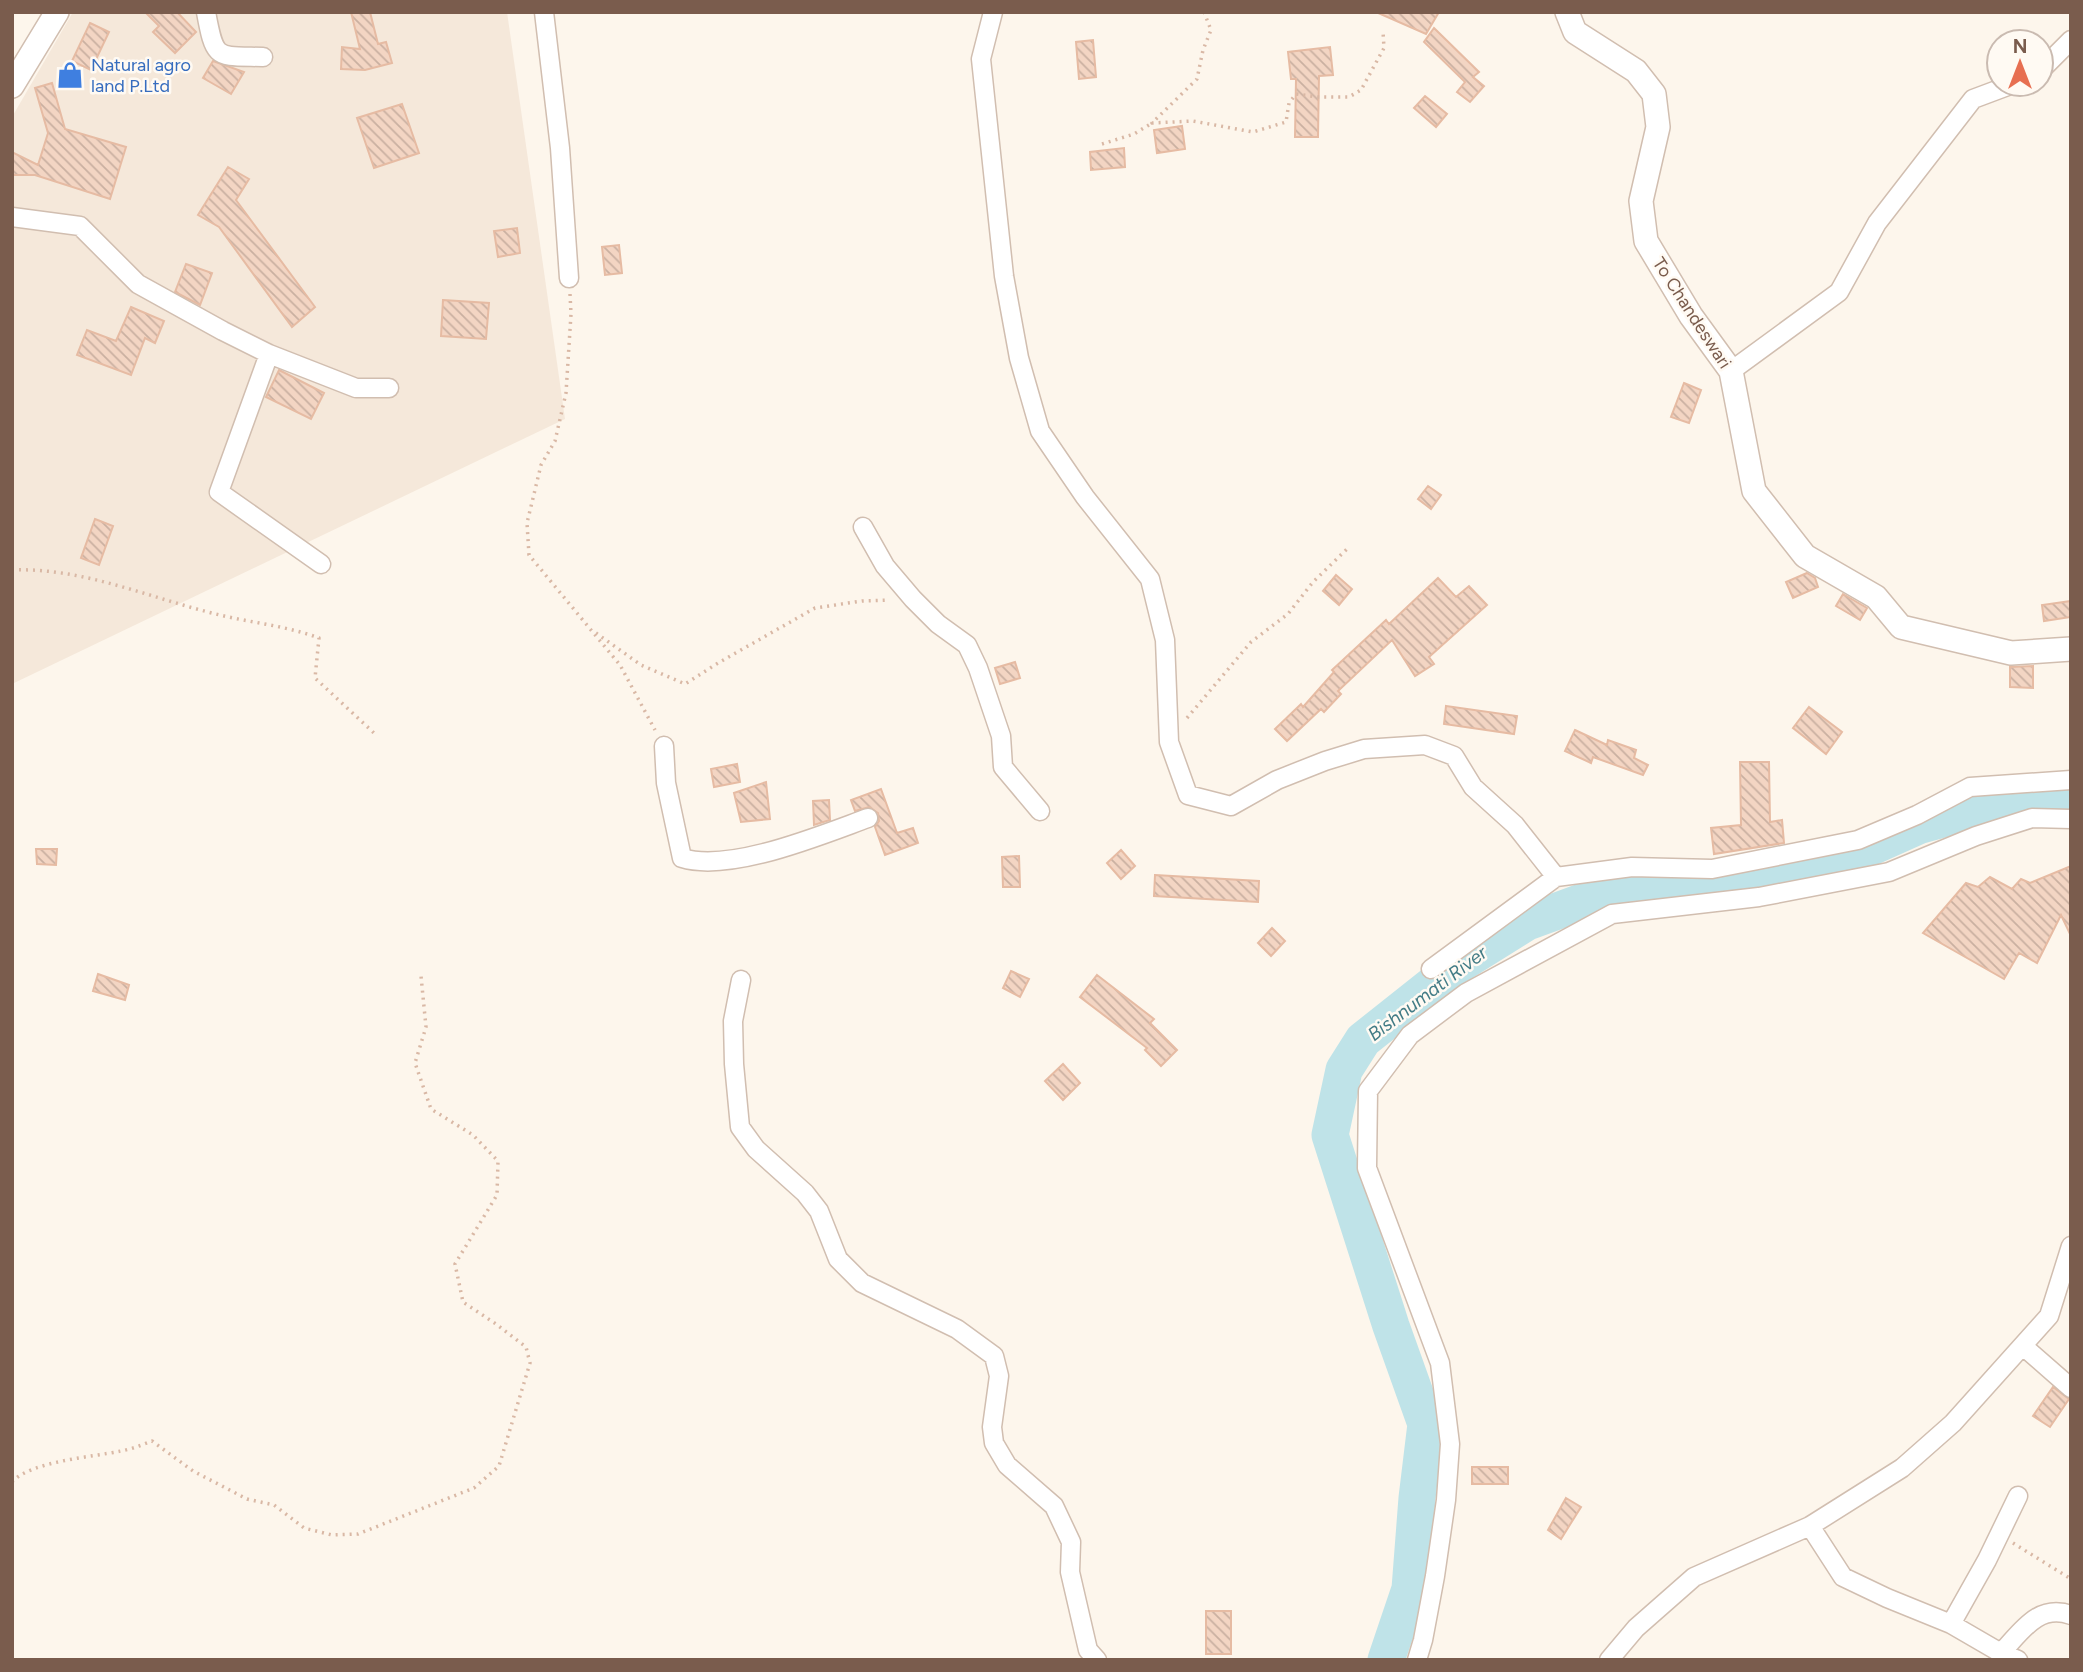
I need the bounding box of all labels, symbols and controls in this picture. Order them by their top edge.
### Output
north arrow [1985,28,2055,98]
text: N [2013,35,2027,58]
place label: Natural agro land P.Ltd [91,54,191,97]
shop icon: Natural agro land P.Ltd [55,60,85,90]
street label: To Chandeswari [1648,253,1736,373]
water label: Bishnumati River [1363,941,1492,1046]

